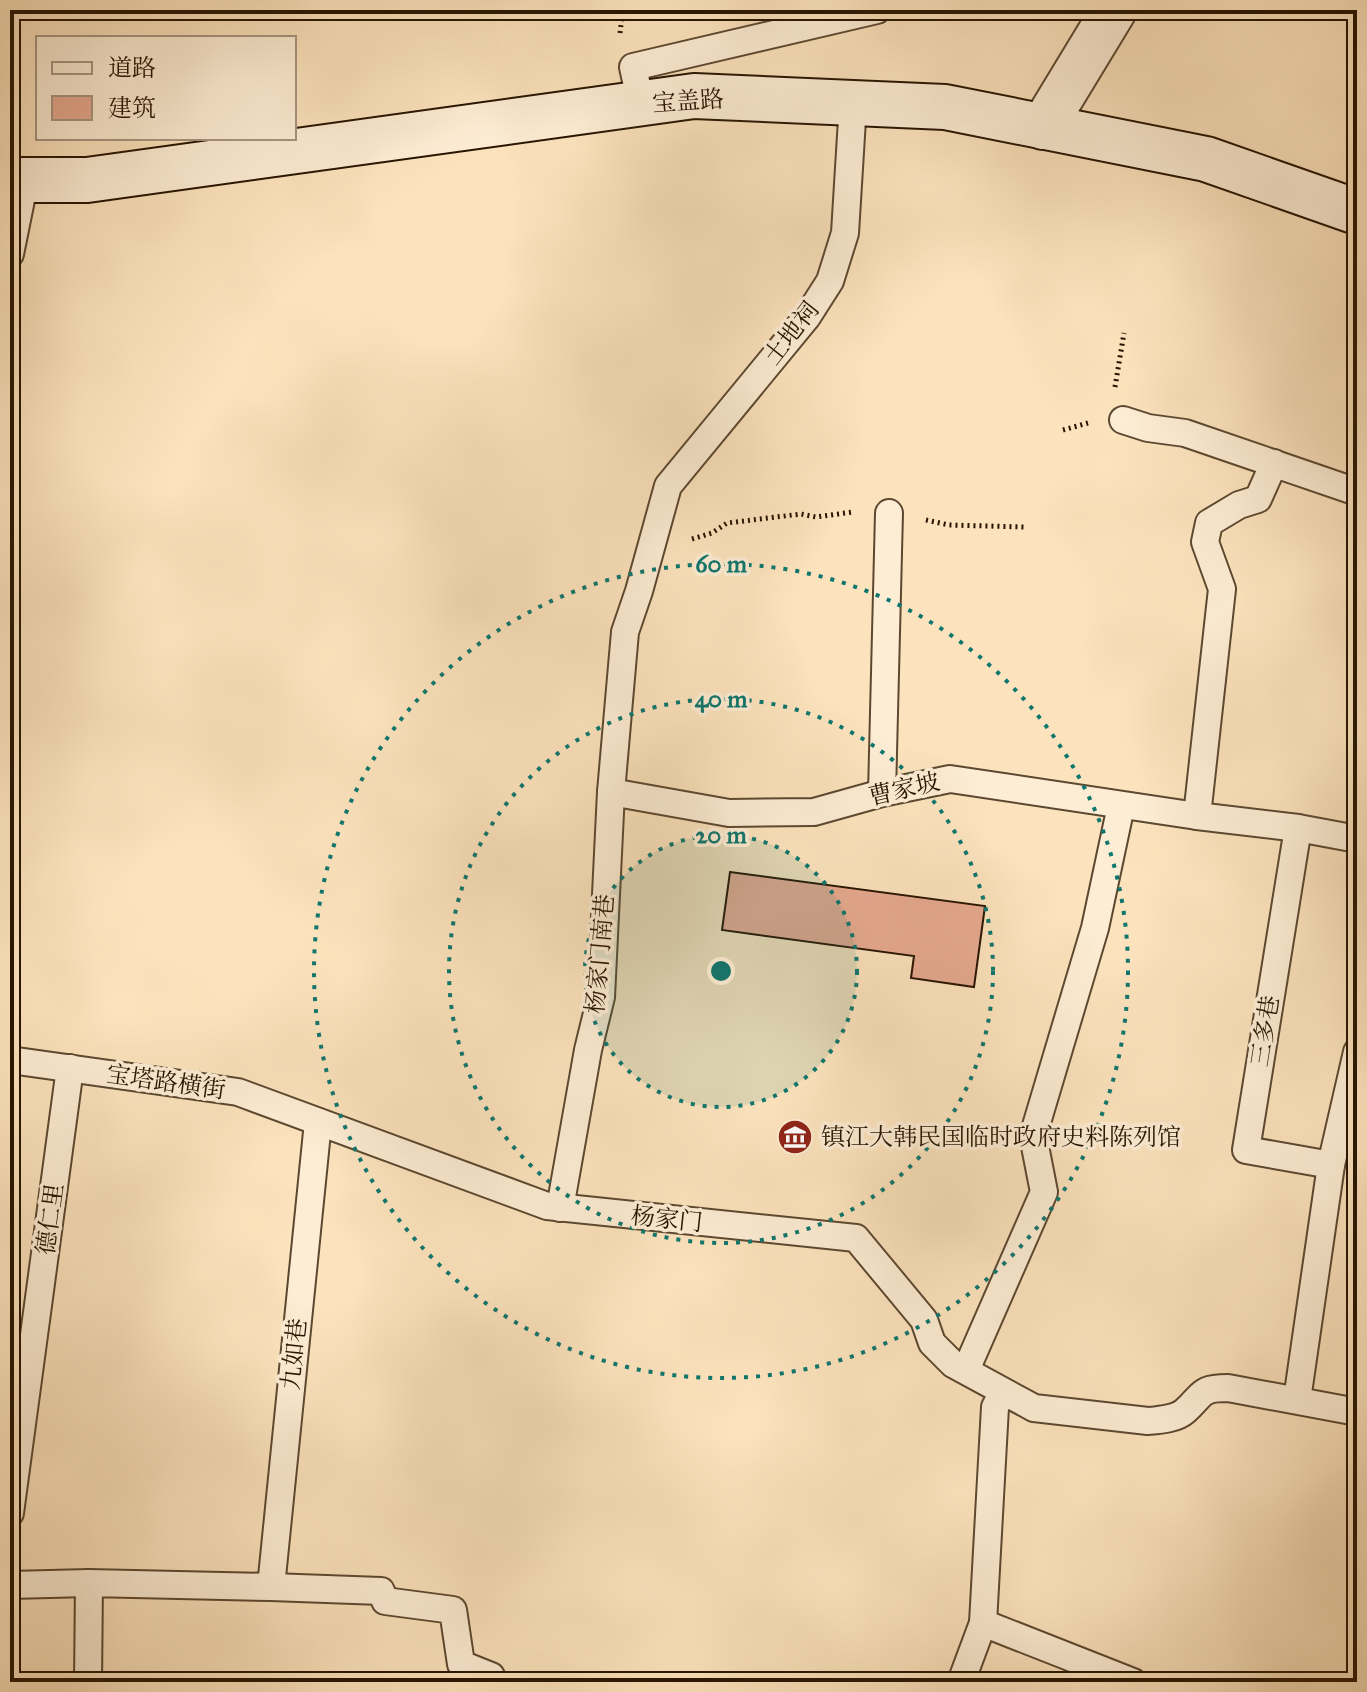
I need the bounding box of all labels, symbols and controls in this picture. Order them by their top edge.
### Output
legend [36,36,296,140]
text: 道路 [108,53,156,83]
street label: 宝盖路 [651,84,725,118]
text: 建筑 [108,93,156,123]
street label: 土地祠 [757,295,825,371]
text: 60 m [695,549,748,579]
text: 40 m [695,684,748,714]
street label: 曹家坡 [866,766,942,812]
text: 20 m [695,820,747,850]
street label: 杨家门南巷 [580,893,620,1015]
centre of rings [707,957,735,985]
street label: 三多巷 [1245,993,1285,1069]
street label: 宝塔路横街 [104,1059,228,1105]
museum icon: 镇江大韩民国临时政府史料陈列馆 [776,1118,814,1156]
place label: 镇江大韩民国临时政府史料陈列馆 [821,1122,1181,1152]
street label: 德仁里 [30,1181,70,1257]
street label: 杨家门 [630,1200,704,1238]
street label: 九如巷 [275,1317,313,1391]

